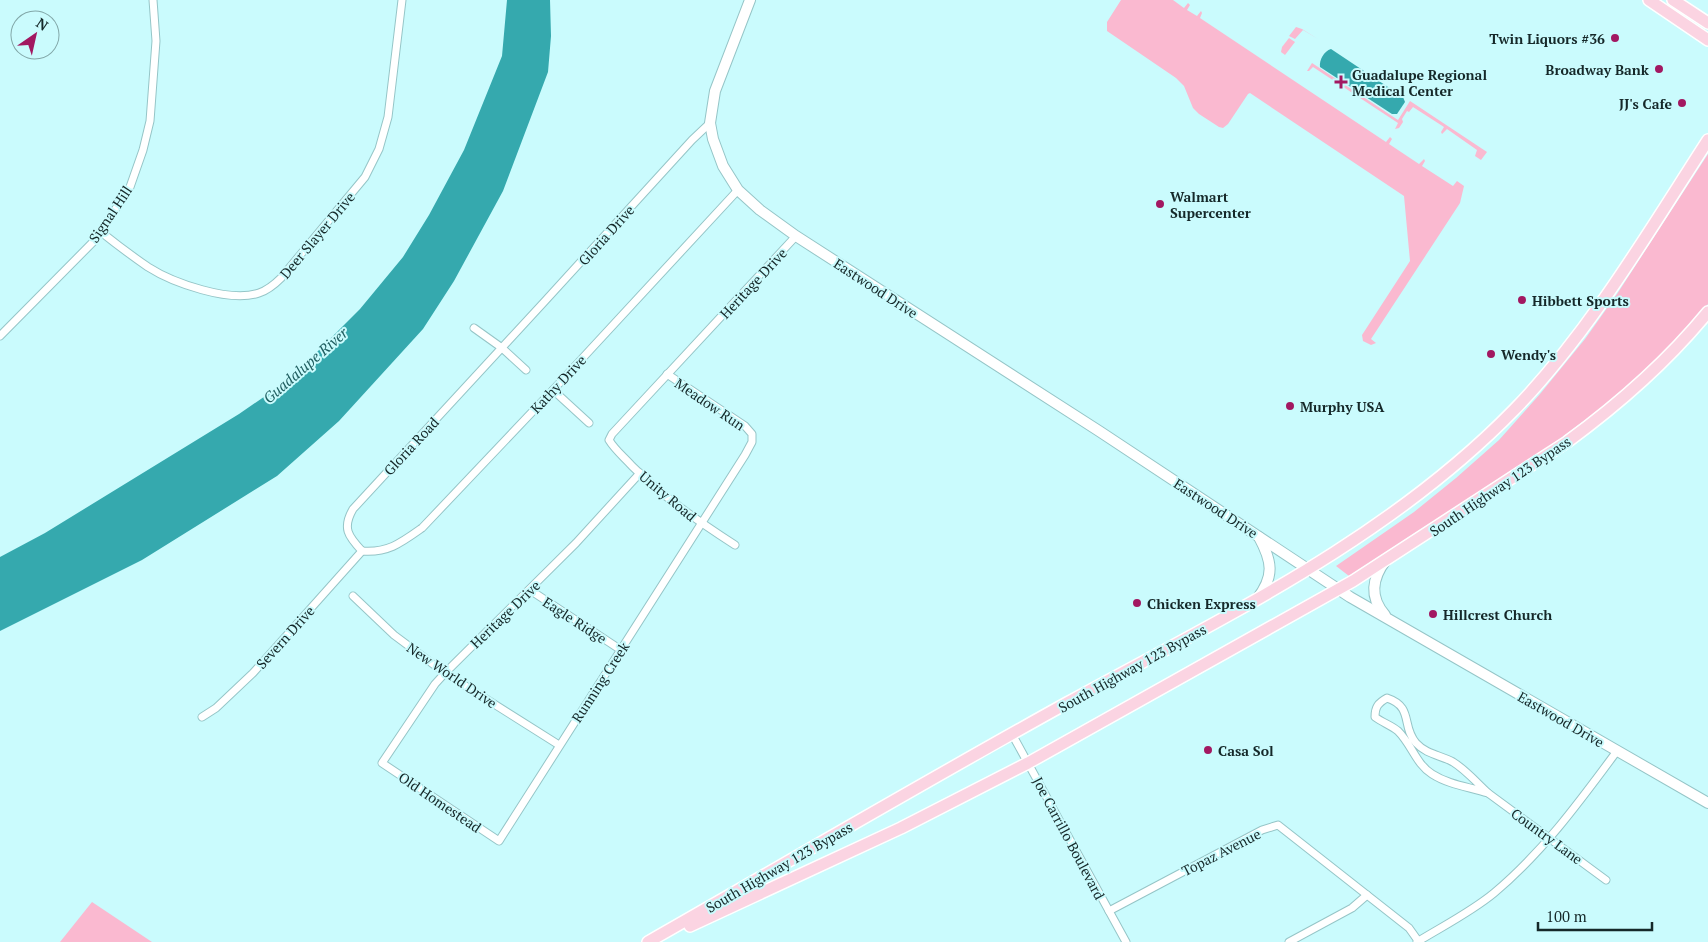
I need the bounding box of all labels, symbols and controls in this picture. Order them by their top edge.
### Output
north arrow [10,10,60,60]
text: N [33,13,53,35]
place label: Twin Liquors #36 [1489,29,1605,48]
marker: Twin Liquors #36 [1609,32,1621,44]
place label: Broadway Bank [1545,60,1650,79]
marker: Broadway Bank [1653,63,1665,75]
place label: Guadalupe Regional Medical Center [1352,65,1487,100]
marker: Guadalupe Regional Medical Center [1334,75,1348,89]
place label: JJ's Cafe [1619,94,1672,113]
marker: JJ's Cafe [1676,97,1688,109]
street label: Signal Hill [84,182,136,246]
place label: Walmart Supercenter [1170,187,1251,222]
street label: Deer Slayer Drive [275,188,359,282]
marker: Walmart Supercenter [1154,198,1166,210]
street label: Gloria Drive [574,201,638,269]
street label: Heritage Drive [715,244,791,322]
street label: Eastwood Drive [830,254,922,322]
place label: Hibbett Sports [1532,291,1629,310]
marker: Hibbett Sports [1516,294,1528,306]
water label: Guadalupe River [258,322,352,407]
place label: Wendy's [1501,345,1556,364]
marker: Wendy's [1485,348,1497,360]
street label: Kathy Drive [526,351,590,417]
street label: Meadow Run [671,374,749,435]
place label: Murphy USA [1300,397,1385,416]
marker: Murphy USA [1284,400,1296,412]
street label: Gloria Road [379,413,443,479]
street label: South Highway 123 Bypass [1426,432,1574,540]
street label: Unity Road [636,467,701,526]
street label: Eastwood Drive [1170,474,1262,542]
street label: Heritage Drive [466,576,544,652]
street label: Eagle Ridge [539,592,611,648]
place label: Chicken Express [1147,594,1256,613]
marker: Chicken Express [1131,597,1143,609]
street label: Severn Drive [252,601,318,673]
place label: Hillcrest Church [1443,605,1552,624]
marker: Hillcrest Church [1427,608,1439,620]
street label: South Highway 123 Bypass [1055,619,1209,717]
street label: Running Creek [567,637,634,726]
street label: New World Drive [403,638,501,712]
street label: Eastwood Drive [1514,687,1608,751]
place label: Casa Sol [1218,741,1274,760]
marker: Casa Sol [1202,744,1214,756]
street label: Old Homestead [395,767,485,837]
street label: Joe Carrillo Boulevard [1029,773,1109,903]
street label: Country Lane [1507,804,1587,868]
street label: South Highway 123 Bypass [702,817,856,917]
street label: Topaz Avenue [1178,824,1264,880]
scale bar [1538,900,1652,932]
text: 100 m [1546,906,1587,926]

